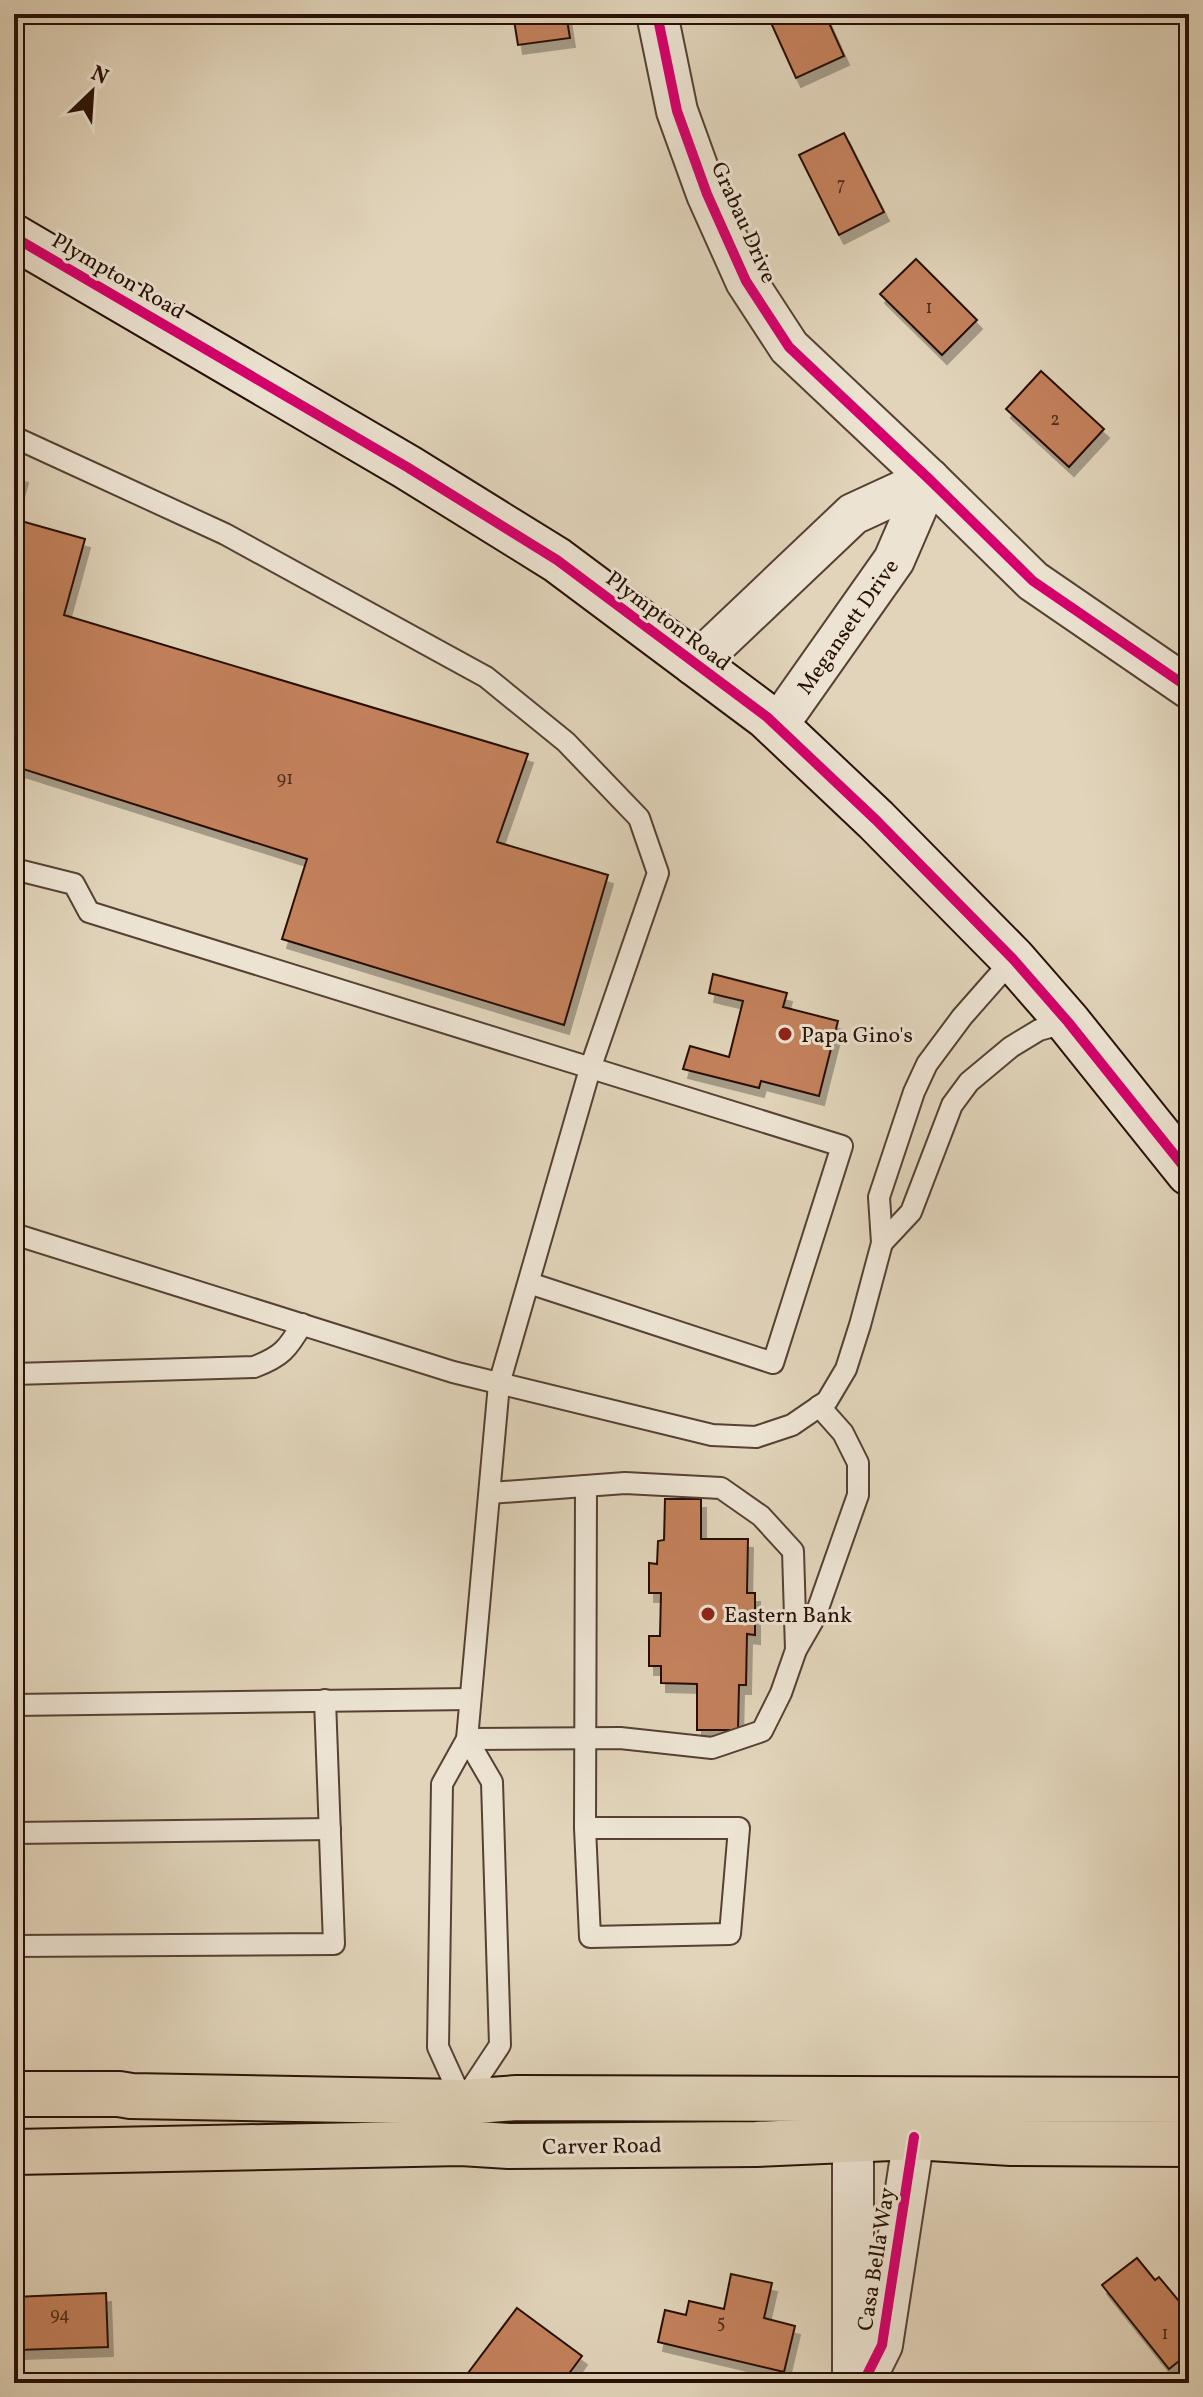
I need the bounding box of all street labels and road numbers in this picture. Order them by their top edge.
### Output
street label: Grabau Drive [702,157,783,289]
street label: Plympton Road [45,226,190,328]
street label: Megansett Drive [791,553,907,701]
street label: Plympton Road [598,565,737,679]
street label: Carver Road [542,2131,662,2164]
street label: Casa Bella Way [851,2185,904,2333]

